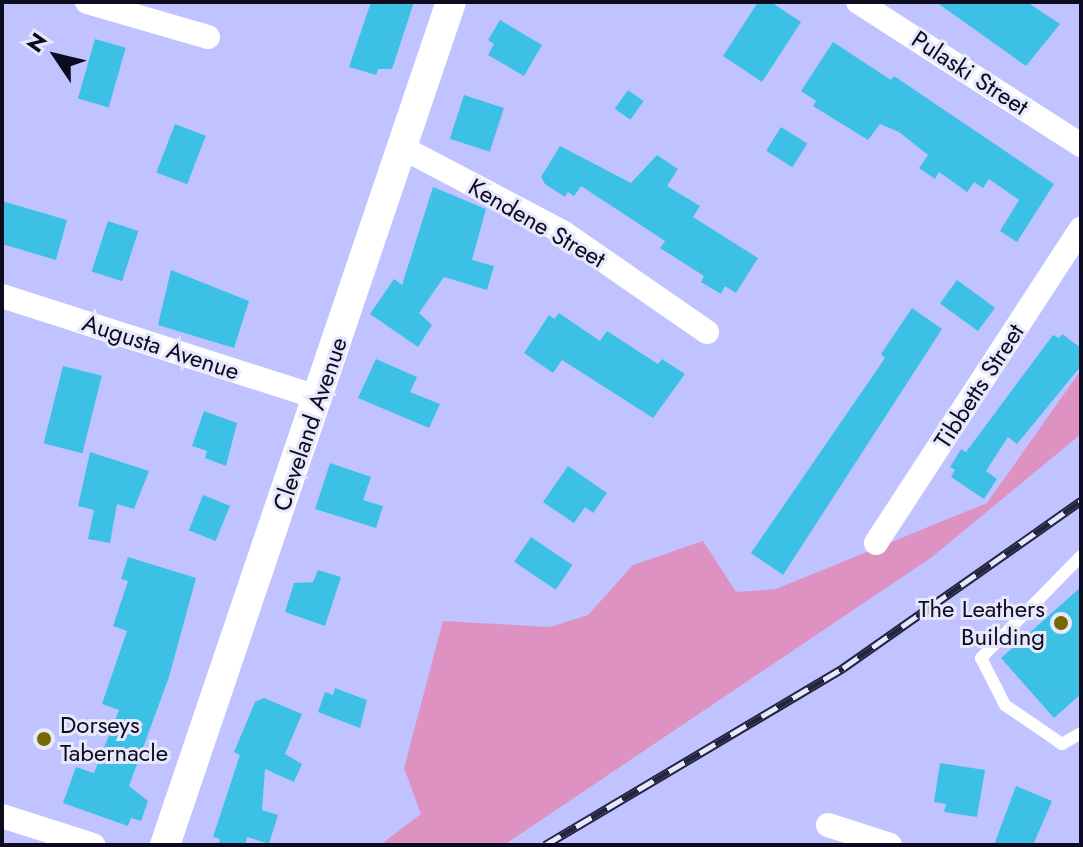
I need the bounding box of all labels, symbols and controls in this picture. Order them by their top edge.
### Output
north arrow [16,16,96,96]
street label: Pulaski Street [906,25,1034,121]
text: N [18,26,54,59]
street label: Kendene Street [463,172,611,274]
street label: Augusta Avenue [79,308,243,386]
street label: Tibbetts Street [928,318,1030,454]
street label: Cleveland Avenue [267,333,353,515]
place label: The Leathers Building [918,595,1045,651]
marker: The Leathers Building [1052,614,1070,632]
place label: Dorseys Tabernacle [60,711,168,767]
marker: Dorseys Tabernacle [35,730,53,748]

